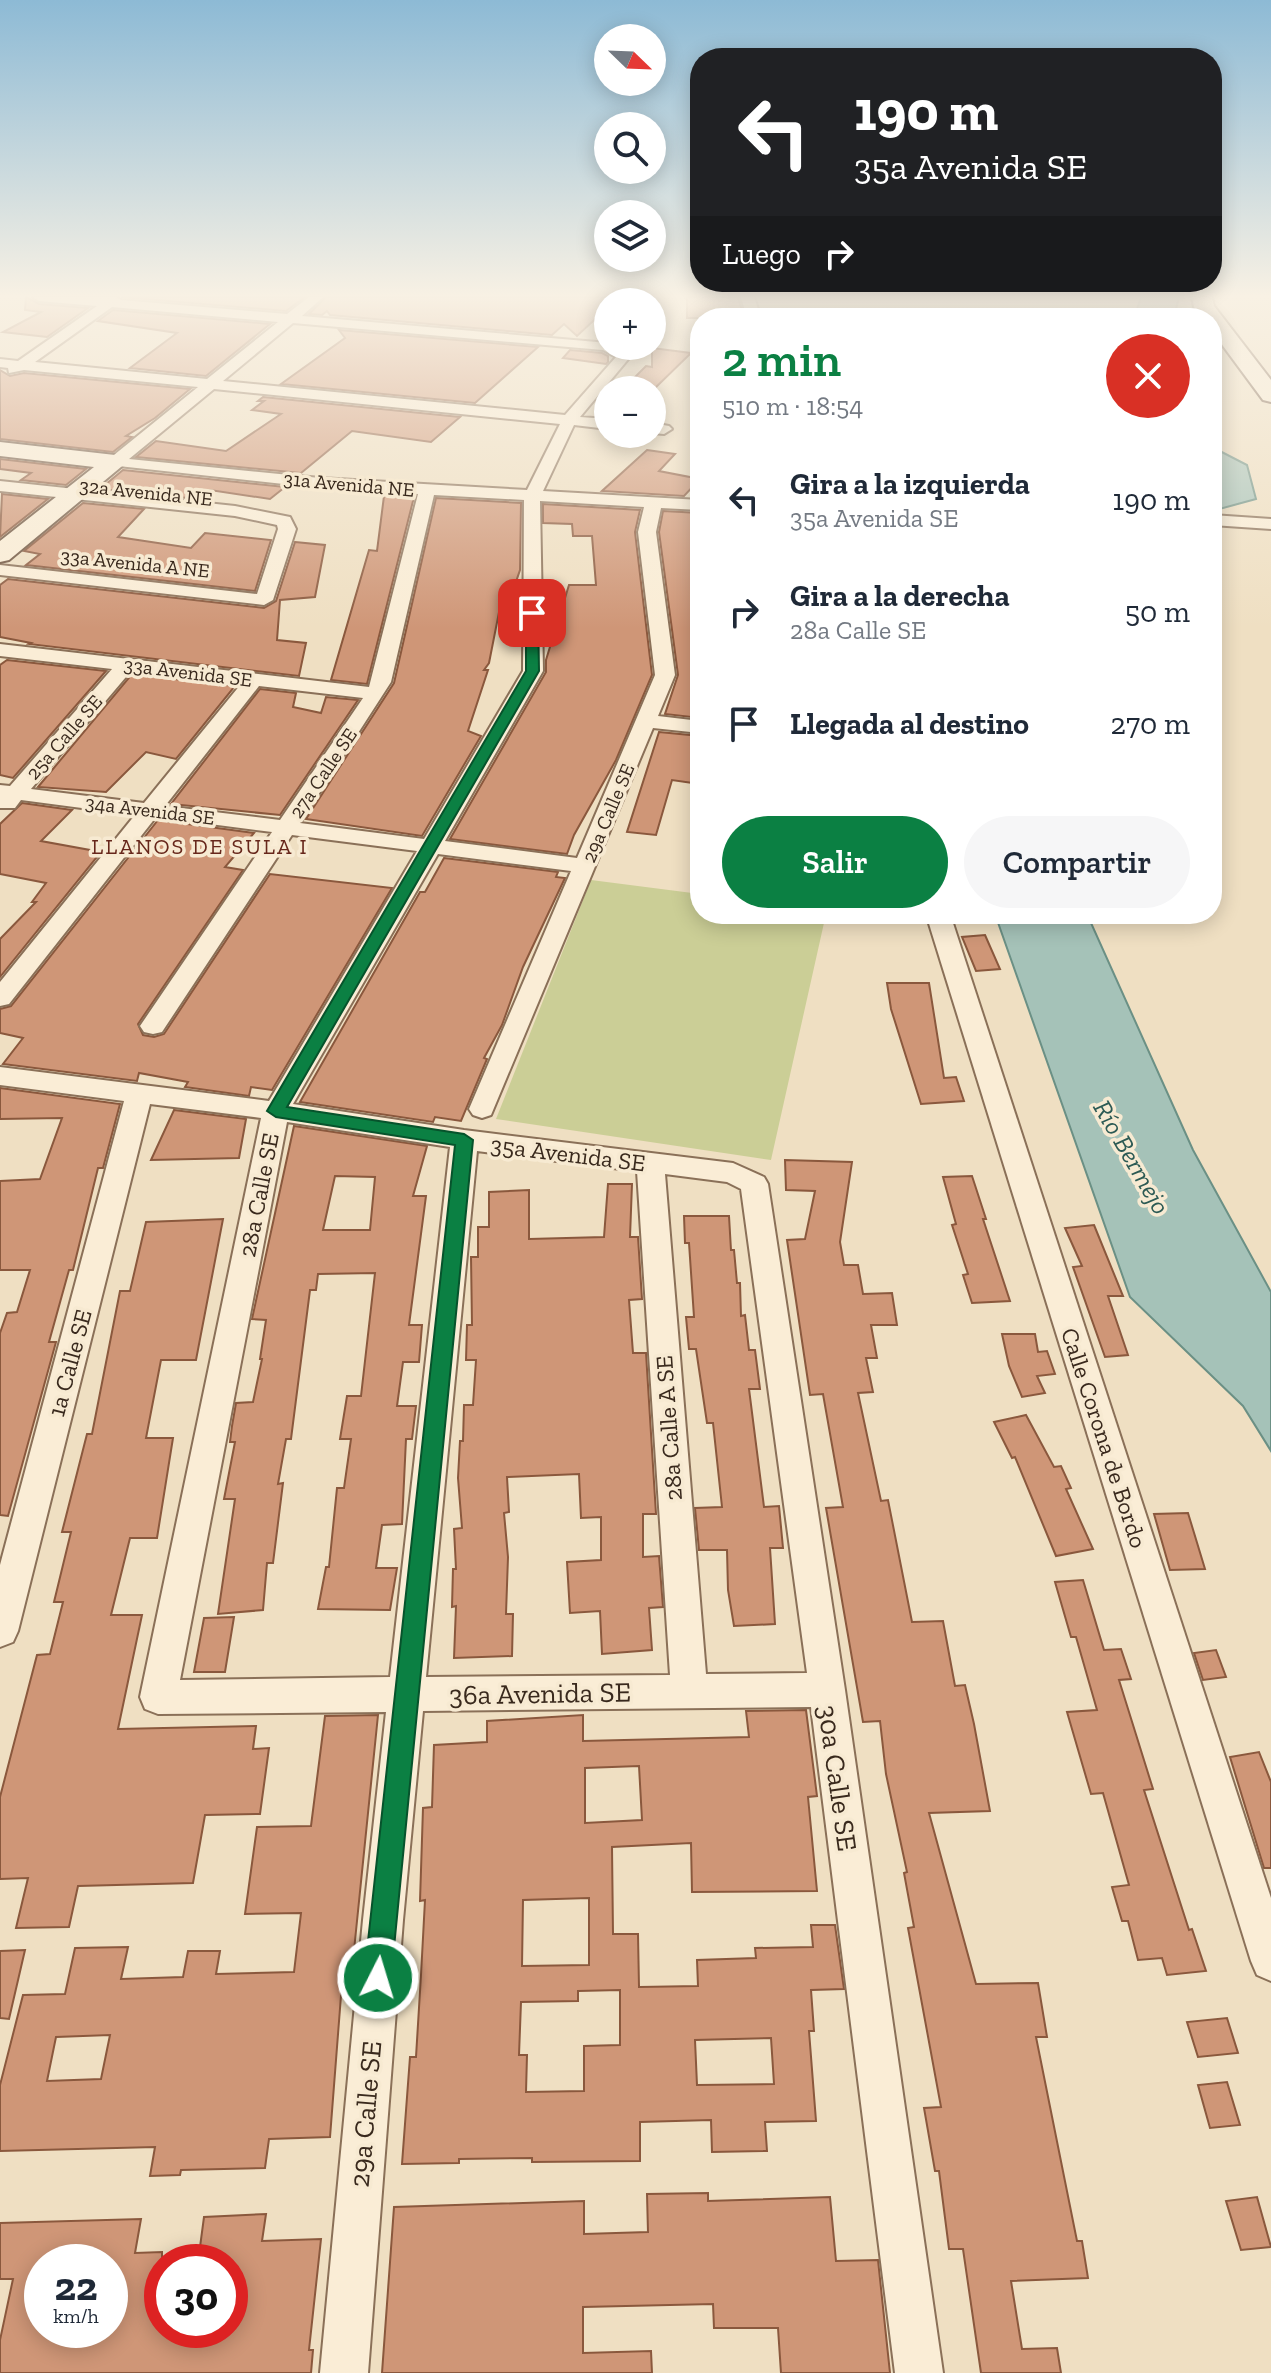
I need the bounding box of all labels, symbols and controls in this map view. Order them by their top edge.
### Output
north arrow [594,24,666,96]
map controls [594,24,666,448]
text: 190 m [854,77,998,144]
icon: left [722,80,826,184]
button: search [594,112,666,184]
text: 35a Avenida SE [854,145,1087,188]
button: layers [594,200,666,272]
icon: right [817,232,861,276]
text: Luego [722,236,801,272]
button: + [594,288,666,360]
text: 2 min [722,331,841,388]
button: close [1106,334,1190,418]
button: − [594,376,666,448]
text: 510 m · 18:54 [722,390,863,422]
street label: 31a Avenida NE [283,466,415,502]
text: Gira a la izquierda [790,466,1030,502]
street label: 32a Avenida NE [78,473,214,511]
icon: left [722,478,766,522]
text: 190 m [1113,482,1190,518]
text: 35a Avenida SE [790,502,958,534]
street label: 33a Avenida A NE [59,543,211,583]
text: Gira a la derecha [790,578,1010,614]
pin [498,579,566,647]
icon: right [722,590,766,634]
icon: arrive [510,591,554,635]
text: 50 m [1125,594,1190,630]
text: 28a Calle SE [790,614,926,646]
street label: 33a Avenida SE [122,652,254,692]
street label: 25a Calle SE [21,690,107,784]
icon: arrive [722,702,766,746]
text: Llegada al destino [790,706,1029,742]
text: 270 m [1110,706,1190,742]
street label: 27a Calle SE [284,723,362,823]
street label: 29a Calle SE [576,760,640,866]
street label: 34a Avenida SE [84,790,216,830]
button: Salir [722,816,948,908]
button: Compartir [964,816,1190,908]
district label: LLANOS DE SULA I [91,833,309,860]
water label: Río Bermejo [1086,1094,1178,1220]
street label: 28a Calle SE [232,1130,285,1259]
street label: 35a Avenida SE [489,1130,647,1177]
street label: 1a Calle SE [41,1306,98,1420]
street label: Calle Corona de Bordo [1055,1324,1154,1552]
street label: 28a Calle A SE [649,1355,688,1502]
street label: 36a Avenida SE [449,1675,631,1712]
street label: 30a Calle SE [811,1703,864,1853]
position arrow [336,1936,420,2020]
street label: 29a Calle SE [343,2040,388,2188]
speed limit sign: 30 [144,2244,248,2348]
text: 22 [55,2262,97,2310]
text: km/h [53,2304,99,2328]

